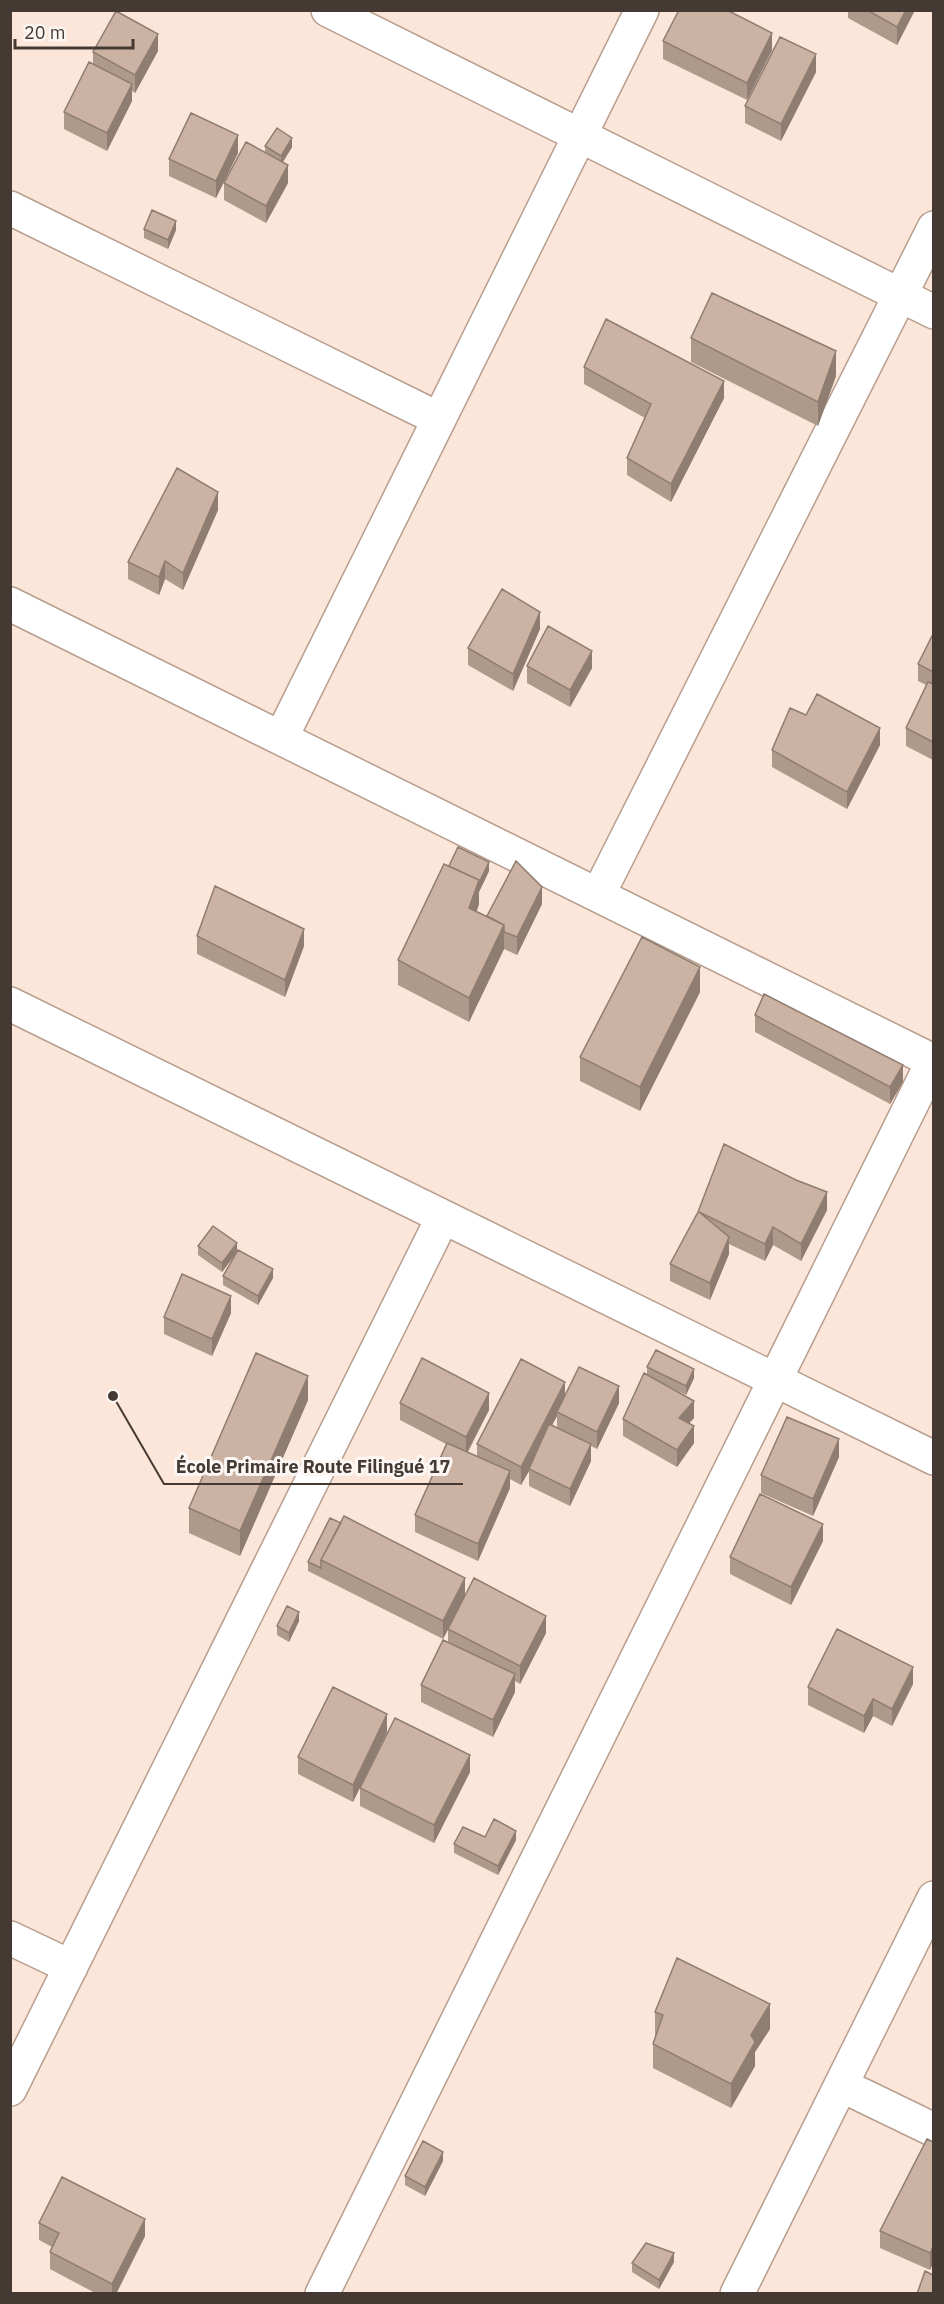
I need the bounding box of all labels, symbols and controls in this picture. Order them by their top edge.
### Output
scale bar [15,12,134,50]
text: 20 m [24,21,66,44]
callout: École Primaire Route Filingué 17 [164,1448,463,1484]
text: École Primaire Route Filingué 17 [176,1454,450,1478]

